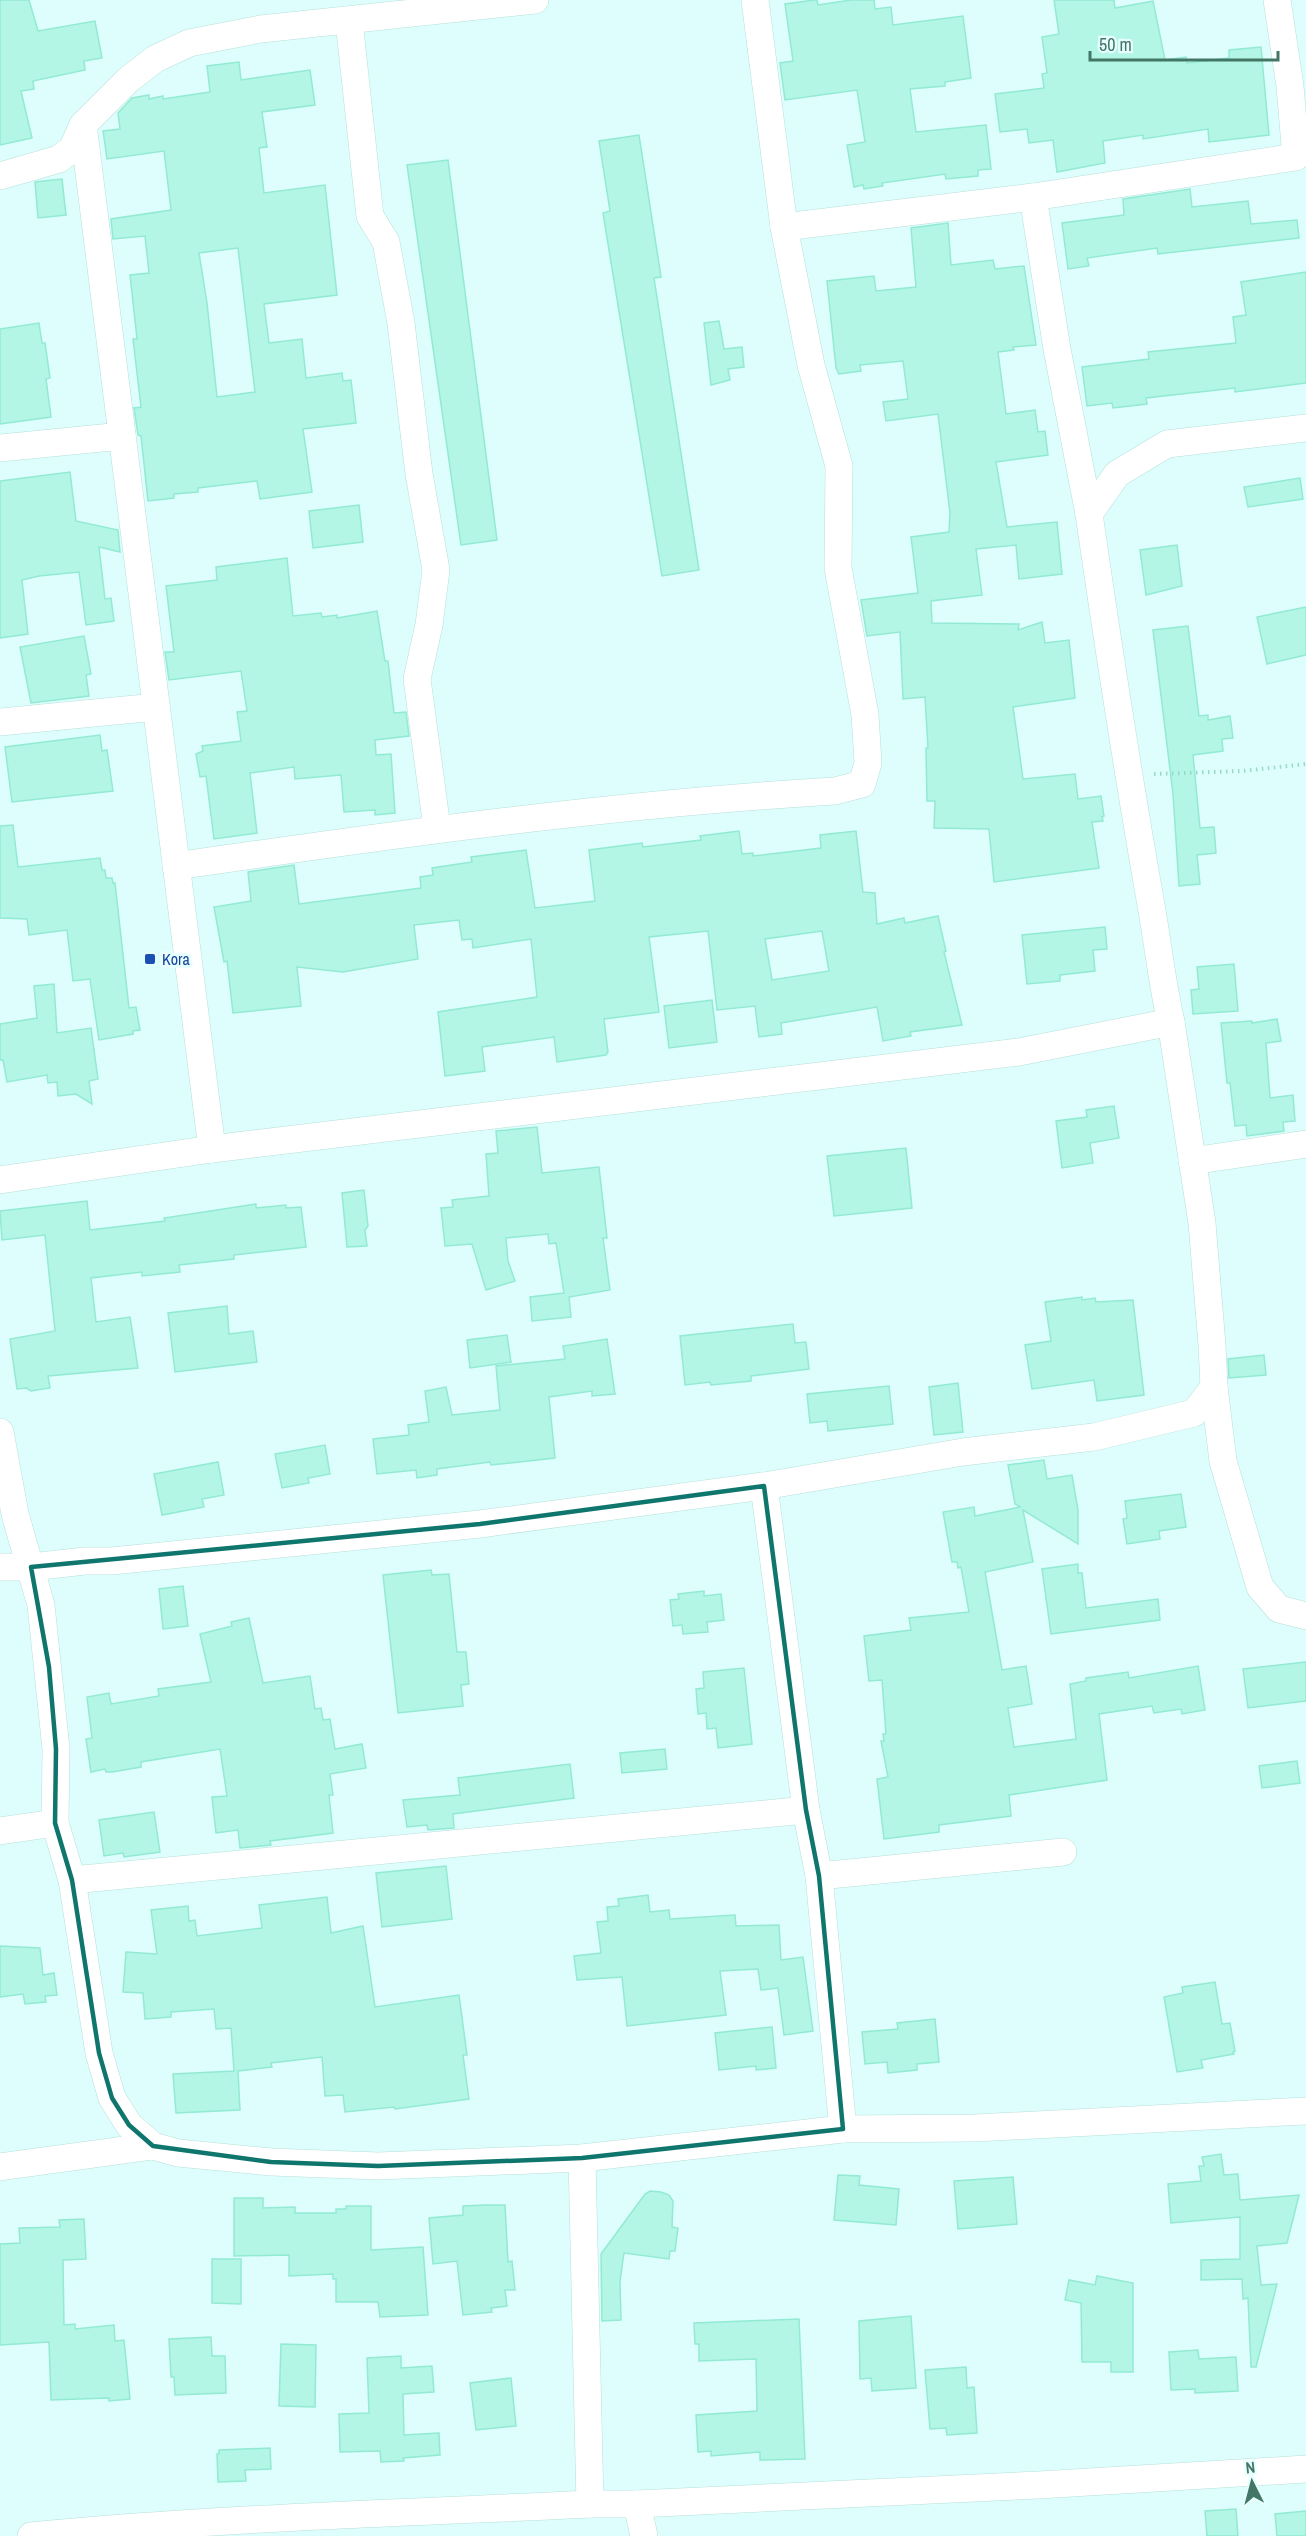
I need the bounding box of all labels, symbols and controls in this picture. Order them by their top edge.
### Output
scale bar [1090,24,1278,62]
text: 50 m [1099,32,1132,57]
place label: Kora [162,948,190,970]
marker: Kora [143,952,157,966]
north arrow [1222,2452,1282,2512]
text: N [1245,2456,1256,2479]

